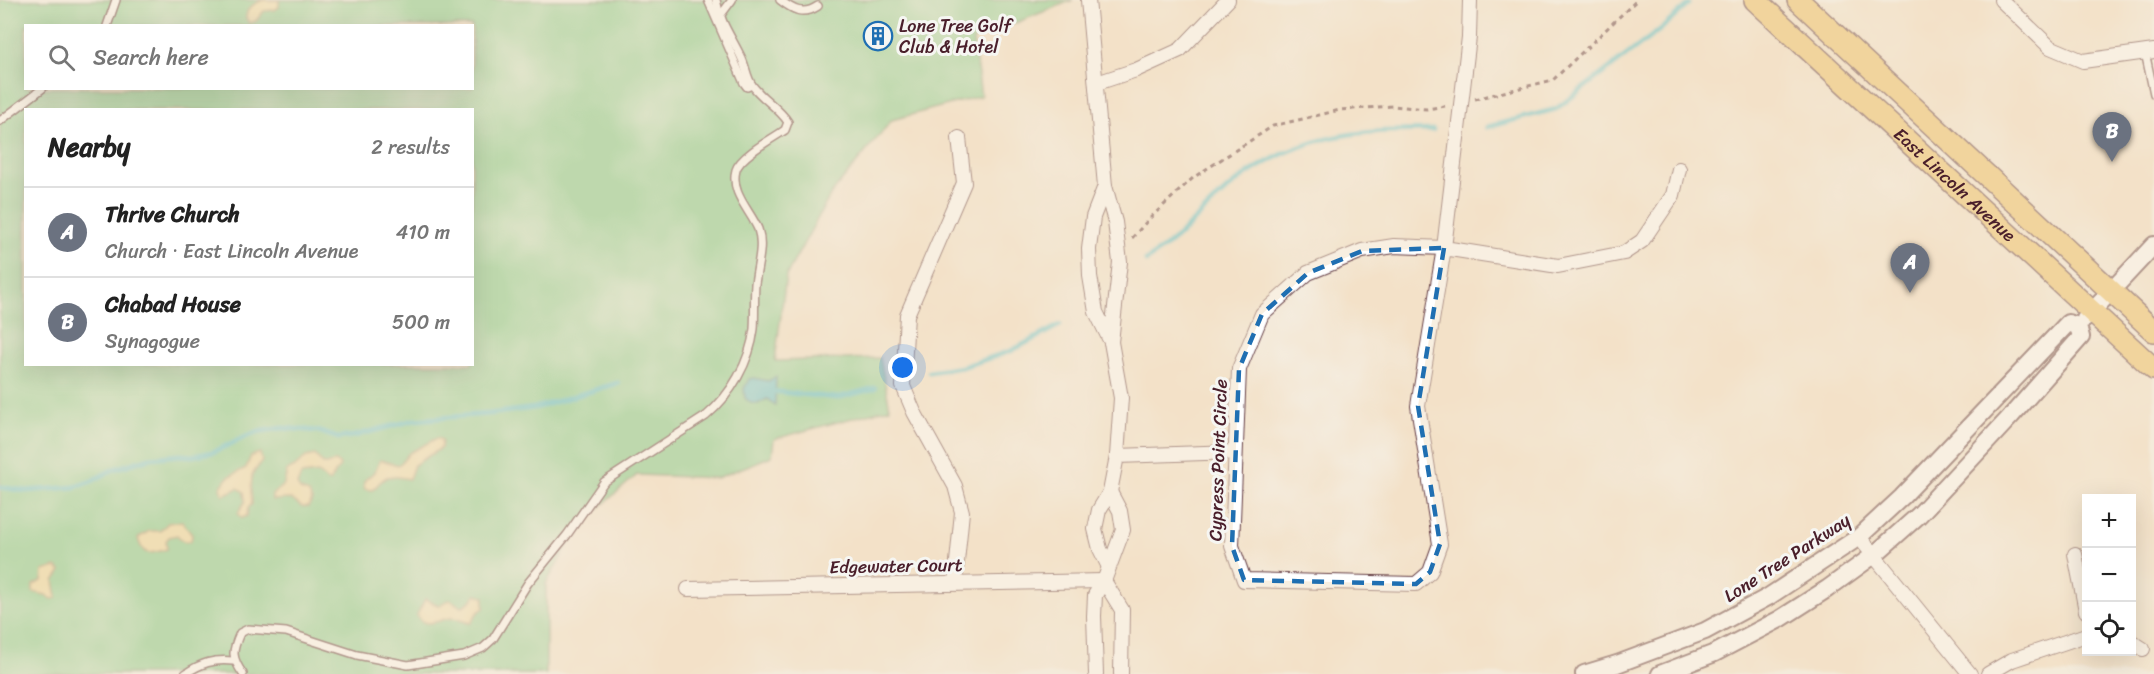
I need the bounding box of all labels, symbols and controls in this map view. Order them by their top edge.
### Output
place label: Lone Tree Golf Club & Hotel [899,10,1015,63]
building icon: Lone Tree Golf Club & Hotel [862,20,894,52]
search box [24,24,474,90]
text: Search here [93,38,209,77]
icon: search [45,41,78,74]
pin: B [2092,112,2132,162]
street label: East Lincoln Avenue [1886,119,2024,250]
text: Nearby [48,124,130,170]
text: 2 results [371,130,450,165]
text: Thrive Church [105,195,240,234]
text: A [61,215,74,250]
text: 410 m [396,215,450,250]
text: Church · East Lincoln Avenue [105,234,358,269]
pin: A [1890,244,1930,293]
text: Chabad House [105,285,241,324]
text: B [61,305,74,340]
text: 500 m [392,305,450,340]
text: Synagogue [105,324,200,359]
your location [888,353,917,382]
street label: Cypress Point Circle [1199,378,1237,542]
map controls [2082,494,2136,656]
button: + [2082,494,2136,548]
street label: Lone Tree Parkway [1717,504,1858,611]
button: − [2082,548,2136,602]
street label: Edgewater Court [829,549,963,583]
button: locate [2082,602,2136,656]

